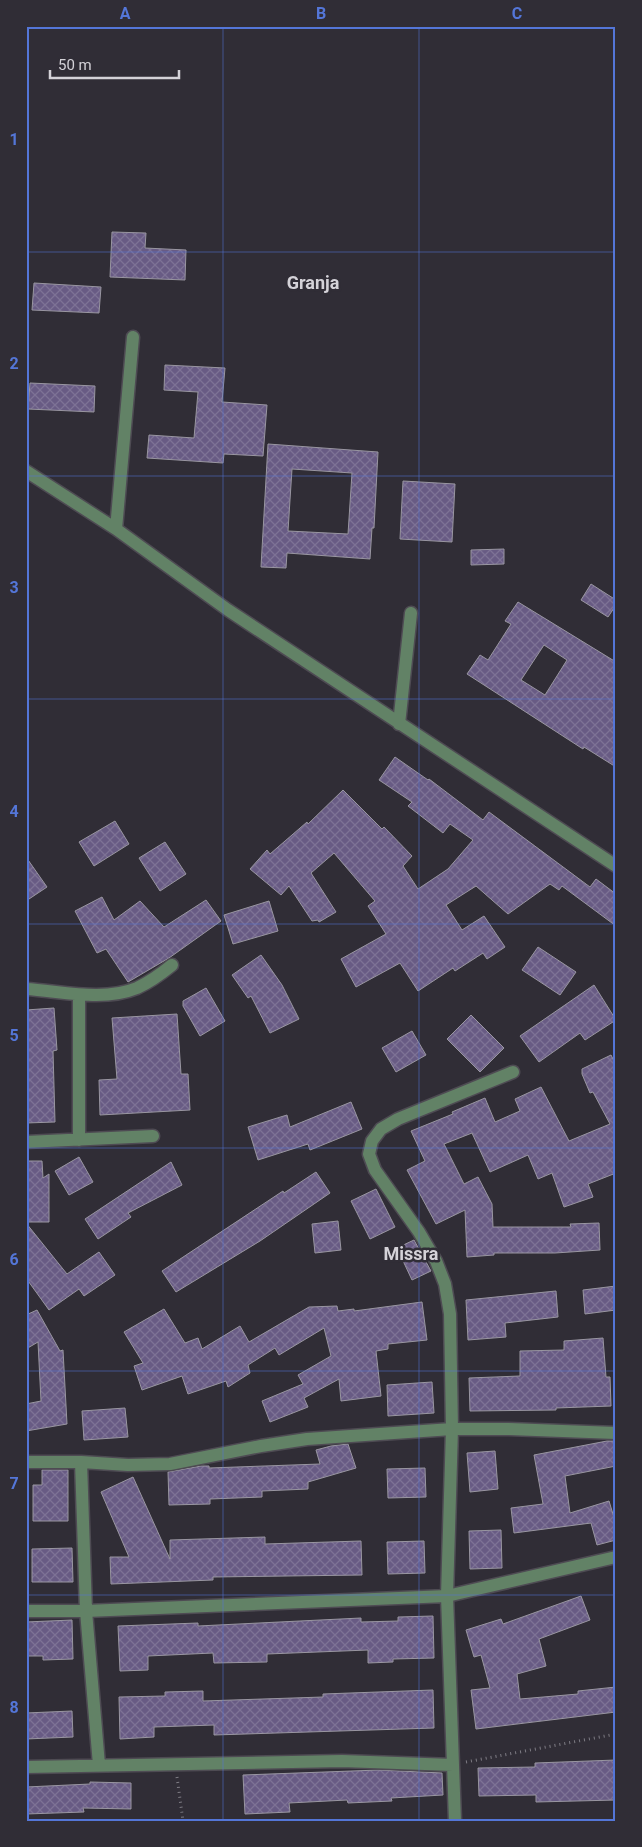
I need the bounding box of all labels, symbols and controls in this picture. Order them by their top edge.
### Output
text: A [120,4,131,23]
text: B [316,4,326,23]
text: C [512,4,522,23]
scale bar [50,48,179,80]
text: 50 m [58,56,92,74]
text: 1 [9,130,19,149]
district label: Granja [287,272,340,293]
text: 2 [9,354,19,373]
text: 3 [9,578,19,597]
text: 4 [9,802,19,821]
text: 5 [9,1026,19,1045]
district label: Missra [384,1243,439,1264]
text: 6 [9,1250,19,1269]
text: 7 [9,1474,19,1493]
text: 8 [9,1698,19,1717]

